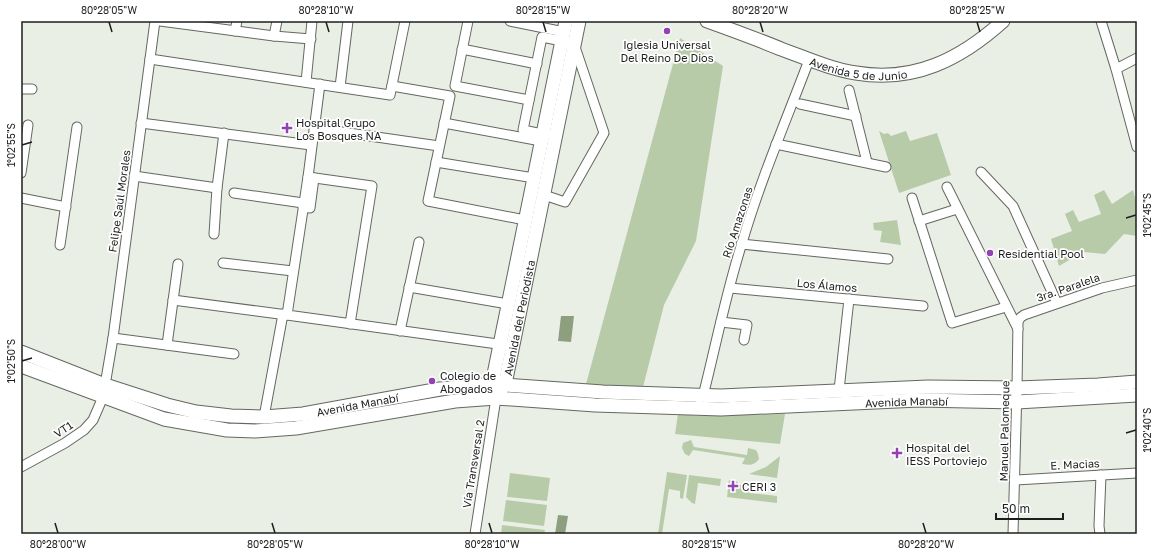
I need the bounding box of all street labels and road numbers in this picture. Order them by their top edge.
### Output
street label: Avenida 5 de Junio [808,54,909,82]
street label: Felipe Saúl Morales [105,149,133,253]
street label: Río Amazonas [719,185,755,259]
street label: Avenida del Periodista [500,259,537,376]
street label: 3ra. Paralela [1035,270,1101,304]
street label: Los Álamos [796,276,858,294]
street label: Manuel Palomeque [997,380,1011,482]
street label: Avenida Manabí [316,390,400,418]
street label: Avenida Manabí [865,394,949,409]
street label: VT1 [51,418,75,440]
street label: Vía Transversal 2 [460,419,486,509]
street label: E. Macias [1050,456,1100,472]

